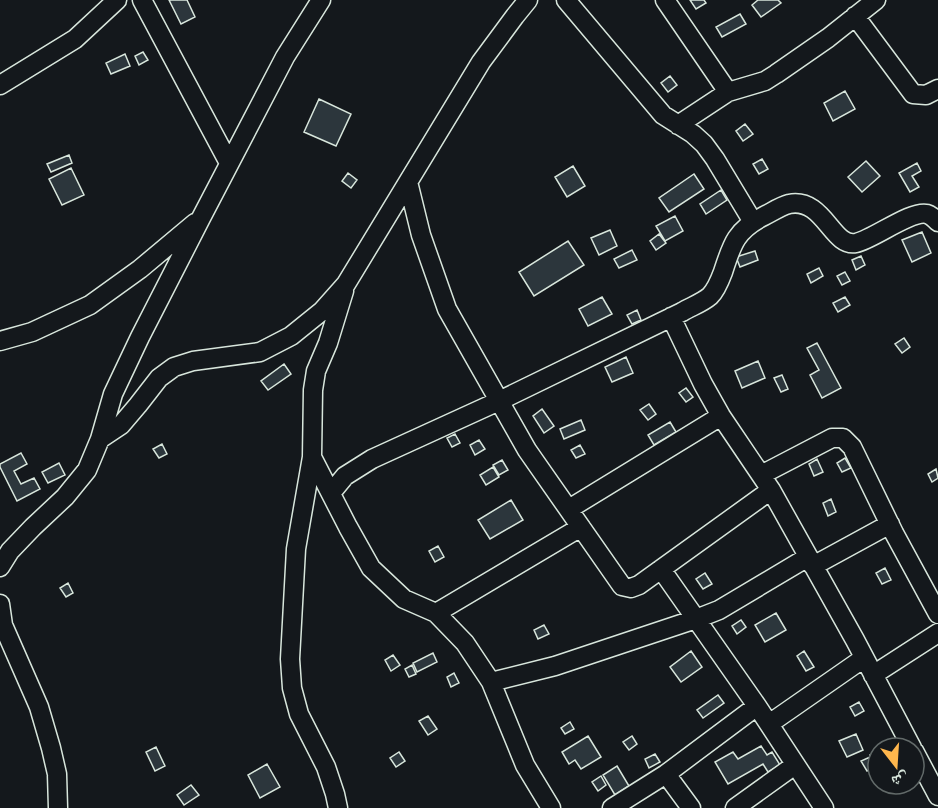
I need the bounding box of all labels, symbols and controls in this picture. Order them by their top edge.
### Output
north arrow [866,736,926,796]
text: ش [889,768,911,791]

